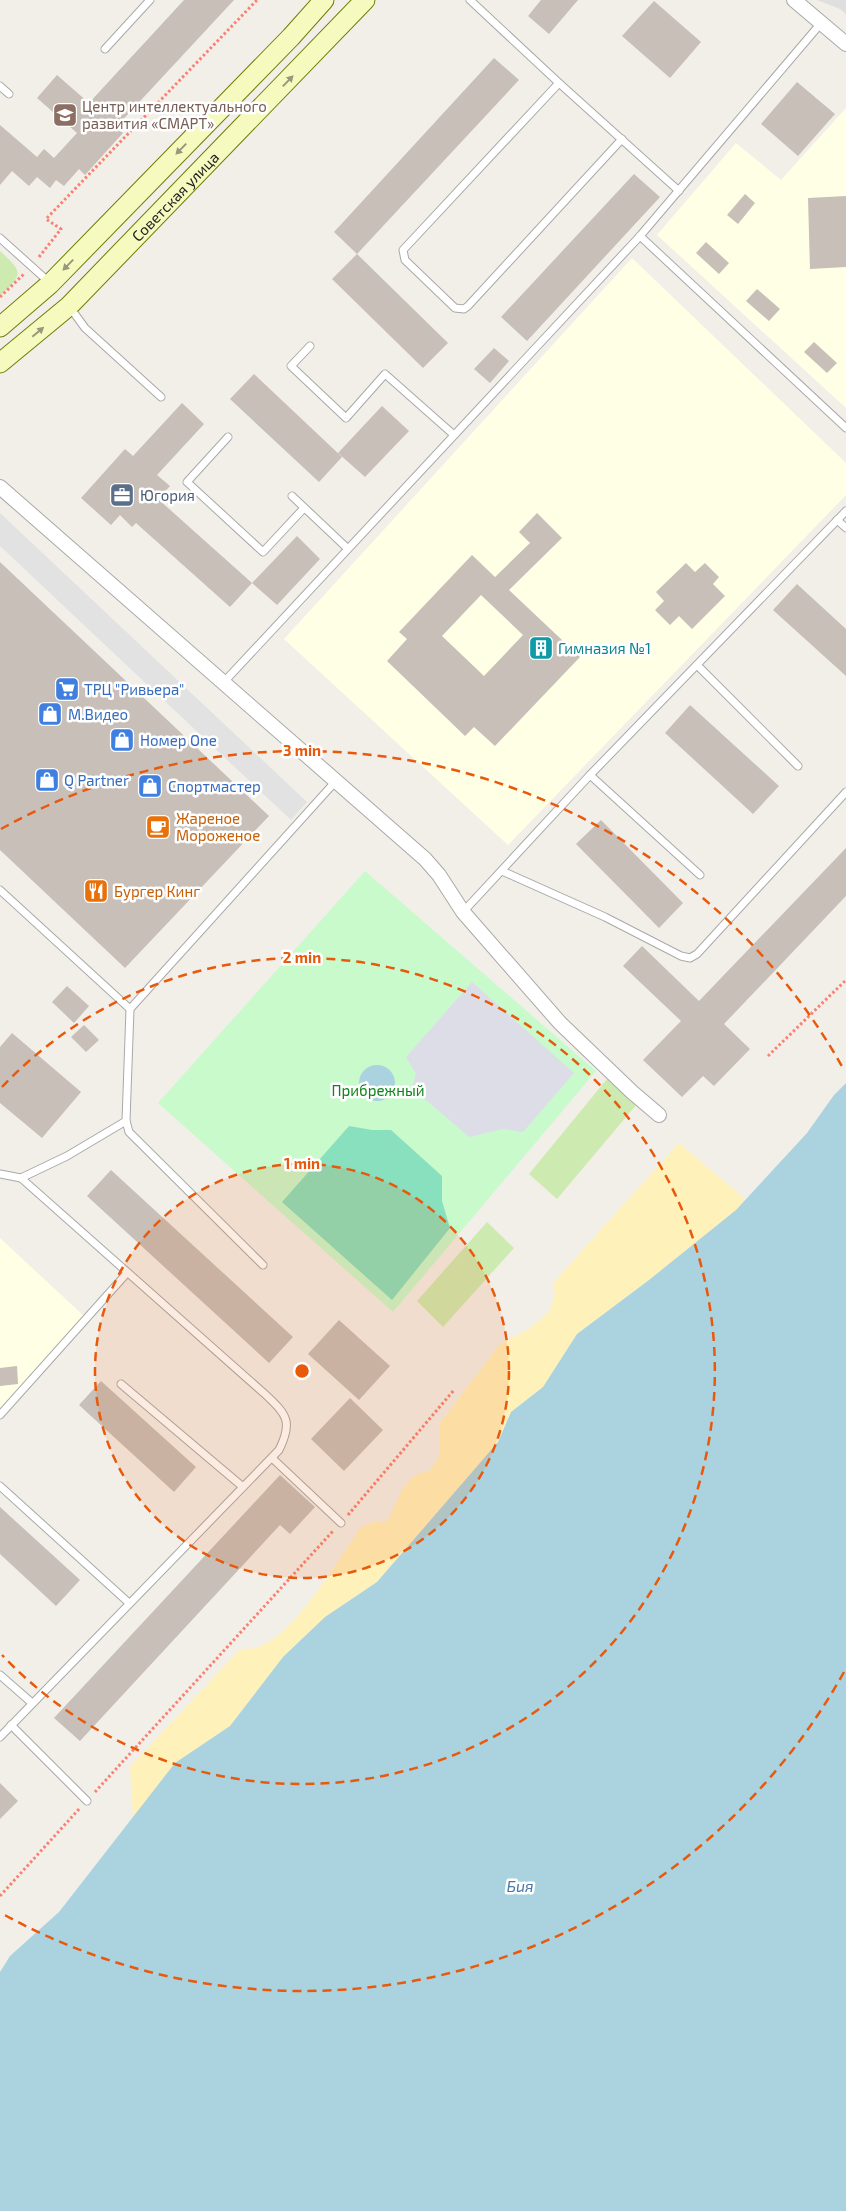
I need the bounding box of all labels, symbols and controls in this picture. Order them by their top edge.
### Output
one-way arrow [282,75,294,87]
place label: Центр интеллектуального развития «СМАРТ» [82,97,267,132]
school or university icon: Центр интеллектуального развития «СМАРТ» [52,102,78,128]
one-way arrow [176,143,188,155]
street label: Советская улица [128,148,222,245]
one-way arrow [62,259,74,271]
one-way arrow [31,327,44,338]
office icon: Югория [109,482,135,508]
place label: Югория [140,486,195,504]
building icon: Гимназия №1 [528,635,554,661]
place label: Гимназия №1 [558,639,651,657]
supermarket icon: ТРЦ "Ривьера" [54,676,80,702]
place label: ТРЦ "Ривьера" [84,680,184,698]
shop icon: М.Видео [37,701,63,727]
place label: М.Видео [68,705,128,723]
shop icon: Номер One [109,727,135,753]
place label: Номер One [140,731,217,749]
text: 3 min [283,741,321,759]
shop icon: Q Partner [34,767,60,793]
place label: Q Partner [64,771,129,790]
shop icon: Спортмастер [137,773,163,799]
place label: Спортмастер [168,777,261,795]
place label: Жареное Мороженое [176,809,260,844]
cafe icon: Жареное Мороженое [145,814,171,840]
restaurant icon: Бургер Кинг [83,878,109,904]
place label: Бургер Кинг [114,882,200,901]
text: 2 min [283,948,321,966]
park label: Прибрежный [331,1081,425,1099]
text: 1 min [284,1154,320,1172]
centre of rings [293,1362,311,1380]
water label: Бия [506,1876,534,1895]

